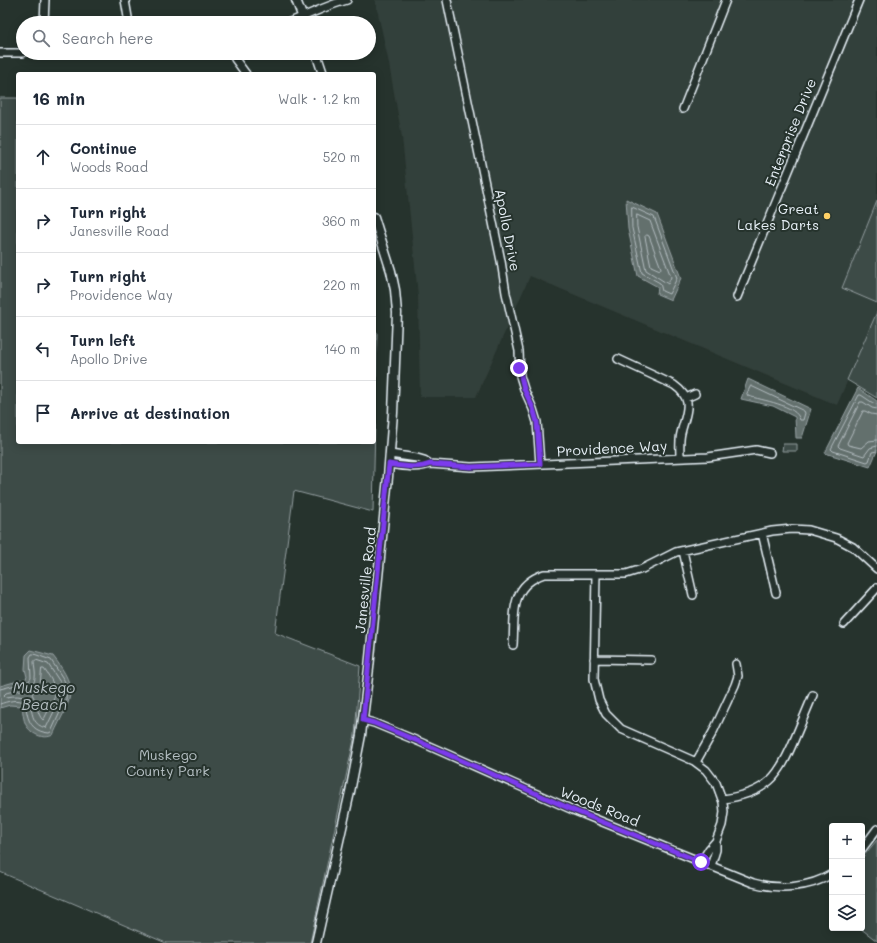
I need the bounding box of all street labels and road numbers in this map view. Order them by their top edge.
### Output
street label: Enterprise Drive [760,75,820,189]
street label: Apollo Drive [491,187,525,273]
street label: Providence Way [556,436,668,460]
street label: Janesville Road [350,526,380,634]
street label: Woods Road [558,781,643,831]

